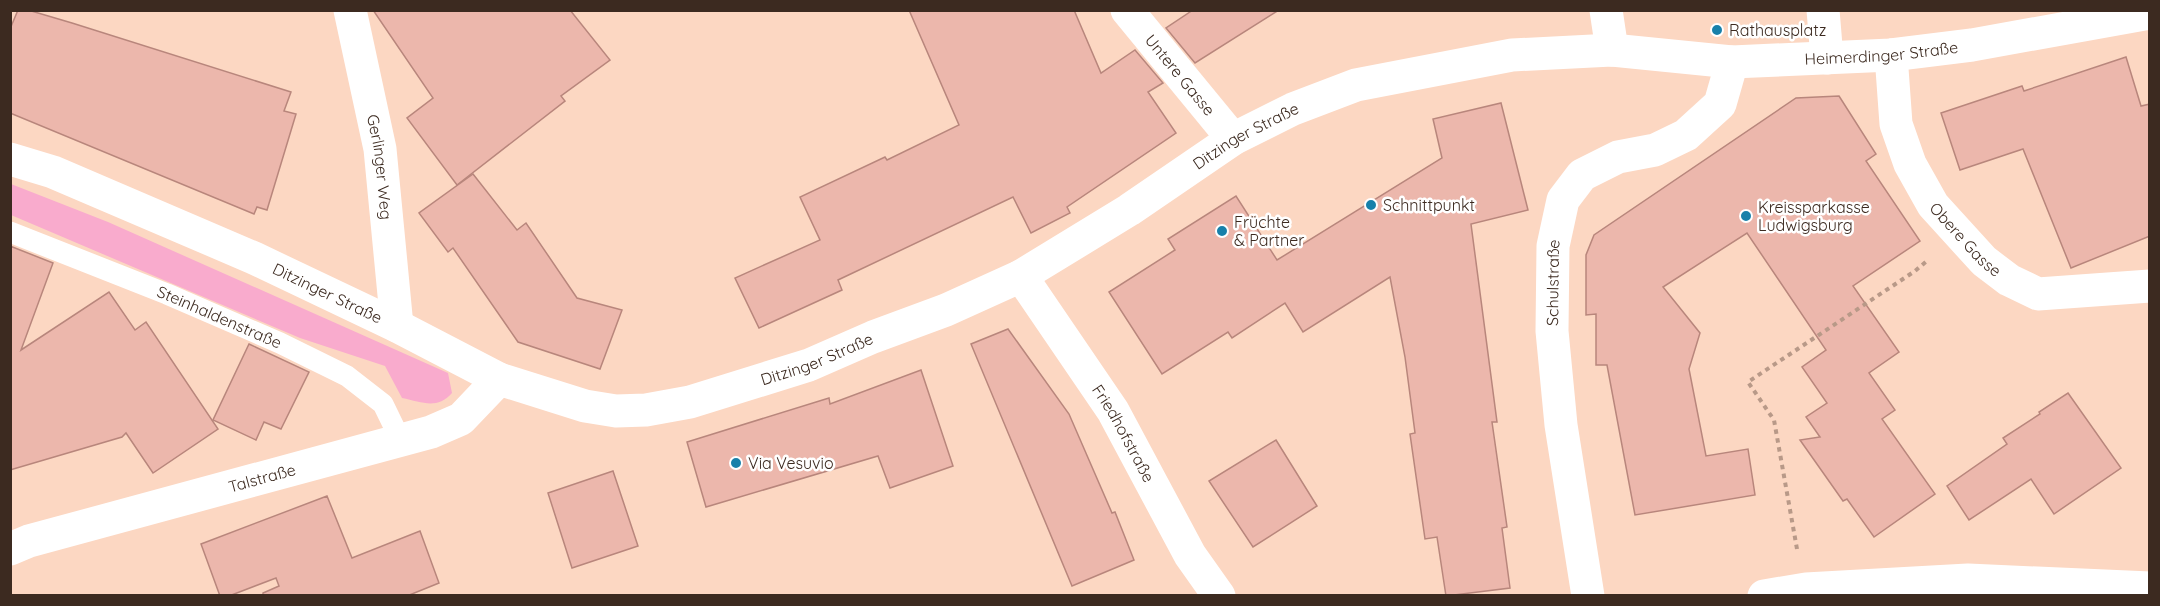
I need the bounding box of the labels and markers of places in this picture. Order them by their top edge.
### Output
place label: Rathausplatz [1729,20,1826,40]
marker: Rathausplatz [1710,23,1724,37]
place label: Schnittpunkt [1383,195,1475,215]
place label: Kreissparkasse Ludwigsburg [1758,197,1870,235]
marker: Schnittpunkt [1364,198,1378,212]
marker: Kreissparkasse Ludwigsburg [1739,209,1753,223]
place label: Früchte & Partner [1234,212,1304,250]
marker: Früchte & Partner [1215,224,1229,238]
place label: Via Vesuvio [748,453,834,473]
marker: Via Vesuvio [729,456,743,470]

